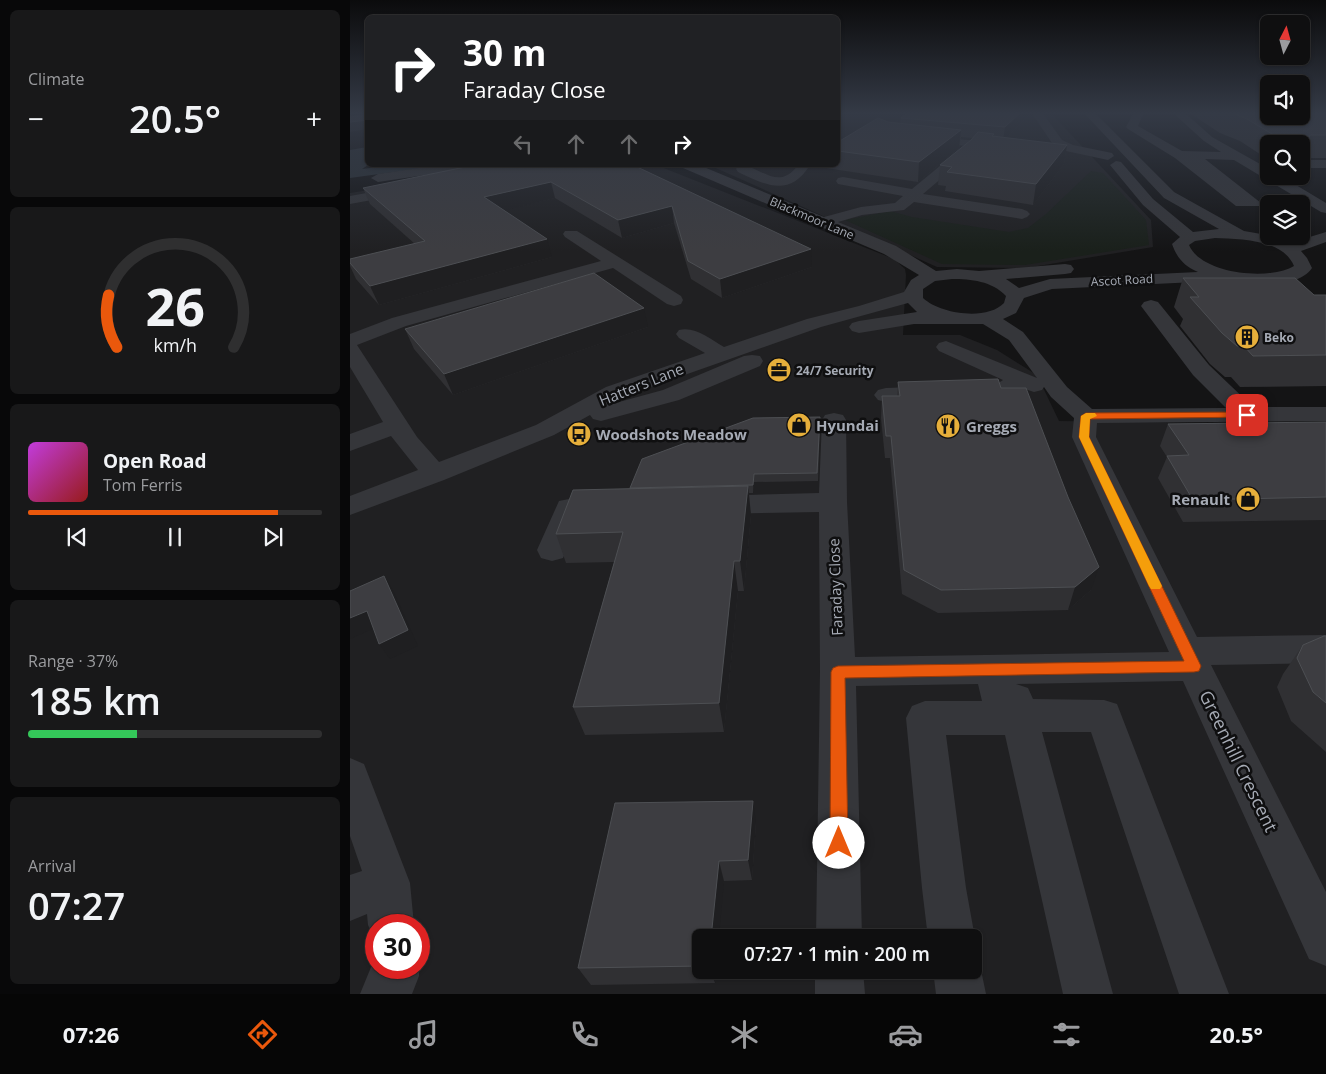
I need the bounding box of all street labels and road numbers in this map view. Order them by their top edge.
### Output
street label: Blackmoor Lane [767,193,857,244]
street label: Ascot Road [1090,270,1154,290]
street label: Hatters Lane [596,358,686,410]
street label: Faraday Close [823,538,847,636]
street label: Greenhill Crescent [1194,686,1284,836]

